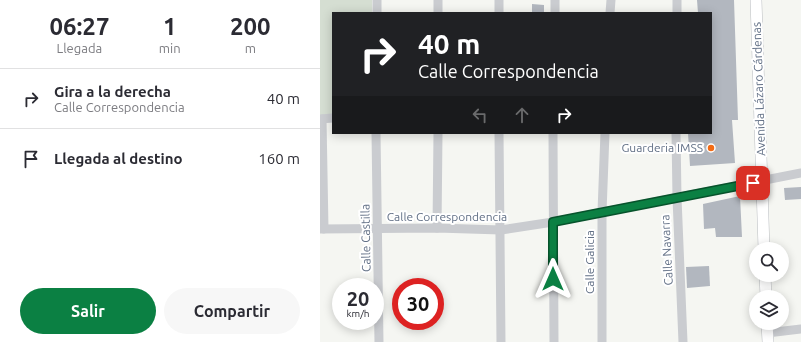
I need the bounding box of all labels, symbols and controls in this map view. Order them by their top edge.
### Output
text: 06:27 [49,13,109,40]
text: 1 [163,13,176,40]
text: 200 [230,13,271,40]
street label: Avenida Lázaro Cárdenas [750,22,767,156]
icon: right [352,28,404,80]
text: 40 m [418,28,480,59]
text: Llegada [57,41,102,55]
text: min [159,41,181,55]
text: m [245,41,256,55]
text: Calle Correspondencia [418,61,599,81]
text: Gira a la derecha [54,83,171,100]
icon: right [20,88,42,110]
text: 40 m [267,90,300,107]
text: Calle Correspondencia [54,100,185,114]
icon: left [469,104,491,126]
icon: ahead [511,104,533,126]
icon: right [553,104,575,126]
place label: Guarderia IMSS [621,141,703,154]
marker: Guarderia IMSS [706,143,716,153]
icon: arrive [20,148,42,170]
text: Llegada al destino [54,150,183,167]
text: 160 m [258,150,300,167]
pin [736,166,770,200]
icon: arrive [742,172,764,194]
street label: Calle Castilla [358,204,373,272]
street label: Calle Correspondencia [387,210,507,223]
street label: Calle Navarra [658,214,675,286]
street label: Calle Galicia [583,230,596,294]
map controls [749,242,789,330]
button: search [749,242,789,282]
position arrow [532,258,574,300]
speed limit sign: 30 [392,278,444,330]
text: 20 [347,287,369,310]
button: Salir [20,288,156,334]
button: Compartir [164,288,300,334]
button: layers [749,290,789,330]
text: km/h [346,308,370,319]

